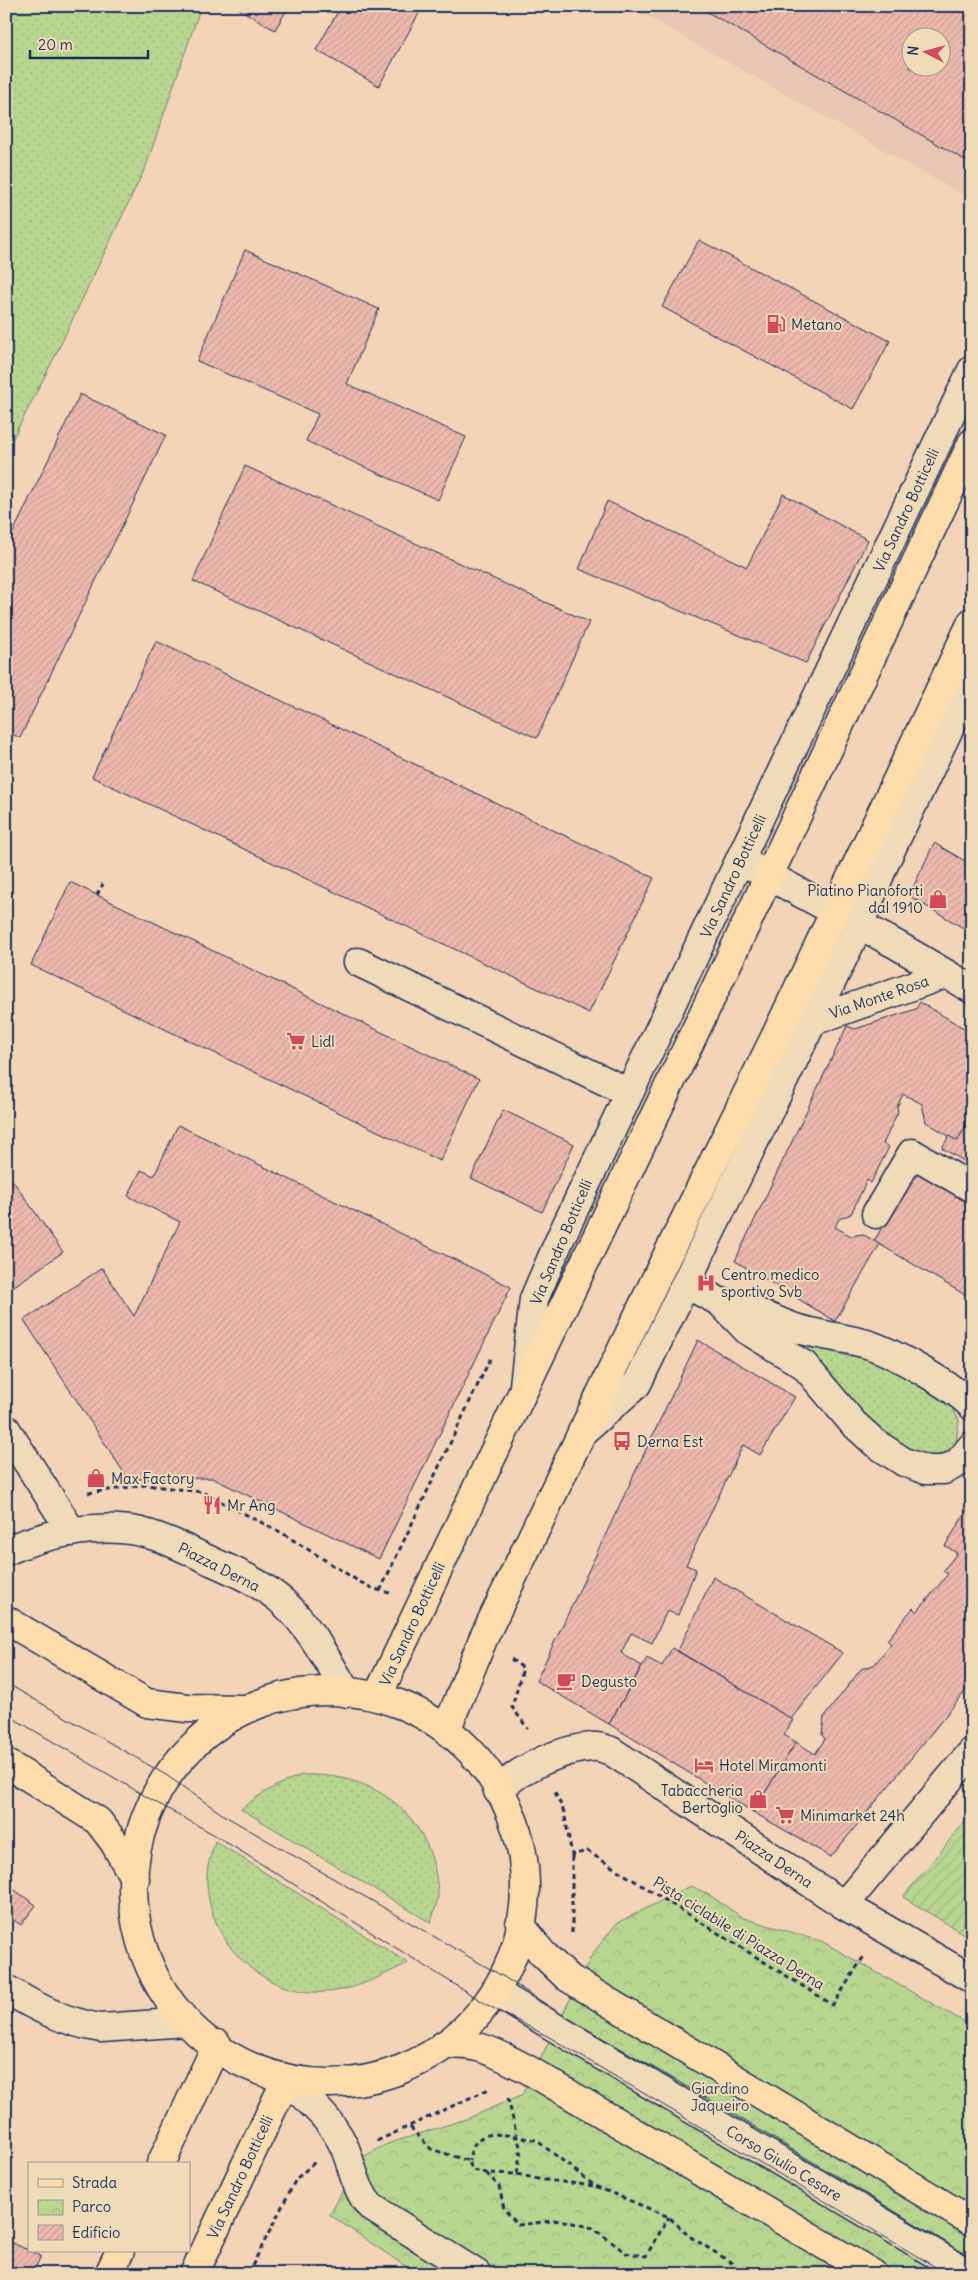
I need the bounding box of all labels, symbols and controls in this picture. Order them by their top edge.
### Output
scale bar [30,28,148,60]
north arrow [900,28,950,78]
text: 20 m [38,35,73,54]
text: N [904,45,923,56]
fuel station icon: Metano [765,313,787,335]
place label: Metano [791,315,842,334]
street label: Via Sandro Botticelli [869,445,943,575]
street label: Via Sandro Botticelli [696,811,770,941]
place label: Piatino Pianoforti dal 1910 [807,881,923,917]
shop icon: Piatino Pianoforti dal 1910 [927,888,949,910]
street label: Via Monte Rosa [827,971,932,1023]
supermarket icon: Lidl [285,1030,307,1052]
place label: Lidl [311,1032,335,1051]
street label: Via Sandro Botticelli [526,1176,596,1308]
place label: Centro medico sportivo Svb [721,1265,820,1301]
hospital icon: Centro medico sportivo Svb [695,1272,717,1294]
bus stop icon: Derna Est [611,1430,633,1452]
place label: Derna Est [637,1432,703,1451]
shop icon: Max Factory [85,1467,107,1489]
place label: Max Factory [111,1469,195,1488]
restaurant icon: Mr Ang [201,1494,223,1516]
place label: Mr Ang [227,1496,276,1515]
street label: Piazza Derna [175,1538,264,1596]
street label: Via Sandro Botticelli [375,1559,449,1689]
cafe icon: Degusto [555,1670,577,1692]
place label: Degusto [581,1672,637,1691]
hotel icon: Hotel Miramonti [693,1754,715,1776]
place label: Hotel Miramonti [719,1756,827,1775]
place label: Tabaccheria Bertoglio [661,1781,743,1817]
shop icon: Tabaccheria Bertoglio [747,1788,769,1810]
supermarket icon: Minimarket 24h [774,1804,796,1826]
place label: Minimarket 24h [800,1806,905,1825]
street label: Piazza Derna [732,1826,817,1892]
street label: Pista ciclabile di Piazza Derna [650,1872,829,1994]
park label: Giardino Jaqueiro [691,2079,749,2115]
street label: Via Sandro Botticelli [203,2112,277,2242]
street label: Corso Giulio Cesare [723,2121,845,2205]
legend [28,2162,190,2252]
text: Strada [72,2173,117,2192]
text: Parco [72,2197,111,2216]
text: Edificio [72,2223,120,2242]

